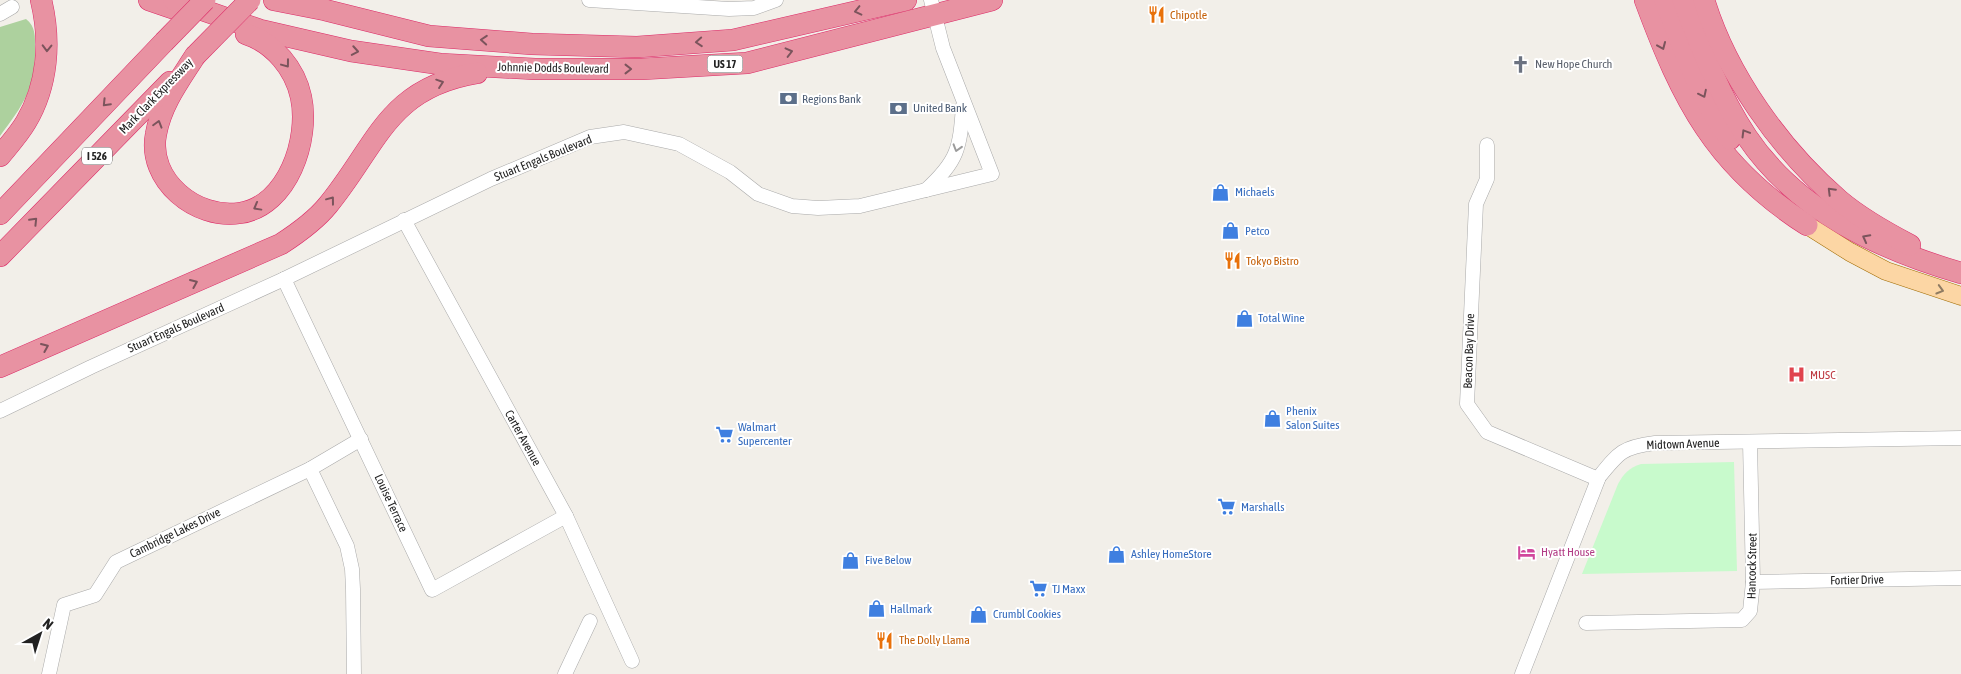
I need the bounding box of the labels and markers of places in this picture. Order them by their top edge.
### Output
restaurant icon: Chipotle [1146,5,1166,25]
place label: Chipotle [1170,8,1207,22]
church icon: New Hope Church [1511,54,1531,74]
place label: New Hope Church [1535,57,1612,71]
bank icon: Regions Bank [778,89,798,109]
place label: Regions Bank [802,92,862,106]
bank icon: United Bank [889,98,909,118]
place label: United Bank [913,101,968,115]
shop icon: Michaels [1211,182,1231,202]
place label: Michaels [1235,185,1275,199]
shop icon: Petco [1221,221,1241,241]
place label: Petco [1245,224,1270,238]
restaurant icon: Tokyo Bistro [1222,251,1242,271]
place label: Tokyo Bistro [1246,254,1299,268]
shop icon: Total Wine [1234,308,1254,328]
place label: Total Wine [1258,311,1305,325]
hospital icon: MUSC [1786,365,1806,385]
place label: MUSC [1810,368,1836,382]
place label: Phenix Salon Suites [1286,404,1339,432]
shop icon: Phenix Salon Suites [1262,408,1282,428]
place label: Walmart Supercenter [738,420,792,448]
supermarket icon: Walmart Supercenter [714,424,734,444]
supermarket icon: Marshalls [1217,497,1237,517]
place label: Marshalls [1241,500,1284,514]
hotel icon: Hyatt House [1517,542,1537,562]
shop icon: Ashley HomeStore [1107,544,1127,564]
place label: Hyatt House [1541,545,1595,559]
place label: Ashley HomeStore [1131,547,1212,561]
shop icon: Five Below [841,550,861,570]
place label: Five Below [865,553,911,567]
supermarket icon: TJ Maxx [1028,579,1048,599]
place label: TJ Maxx [1052,582,1086,596]
shop icon: Hallmark [866,599,886,619]
place label: Hallmark [890,602,933,616]
shop icon: Crumbl Cookies [969,604,989,624]
place label: Crumbl Cookies [993,607,1061,621]
restaurant icon: The Dolly Llama [875,630,895,650]
place label: The Dolly Llama [899,633,970,647]

